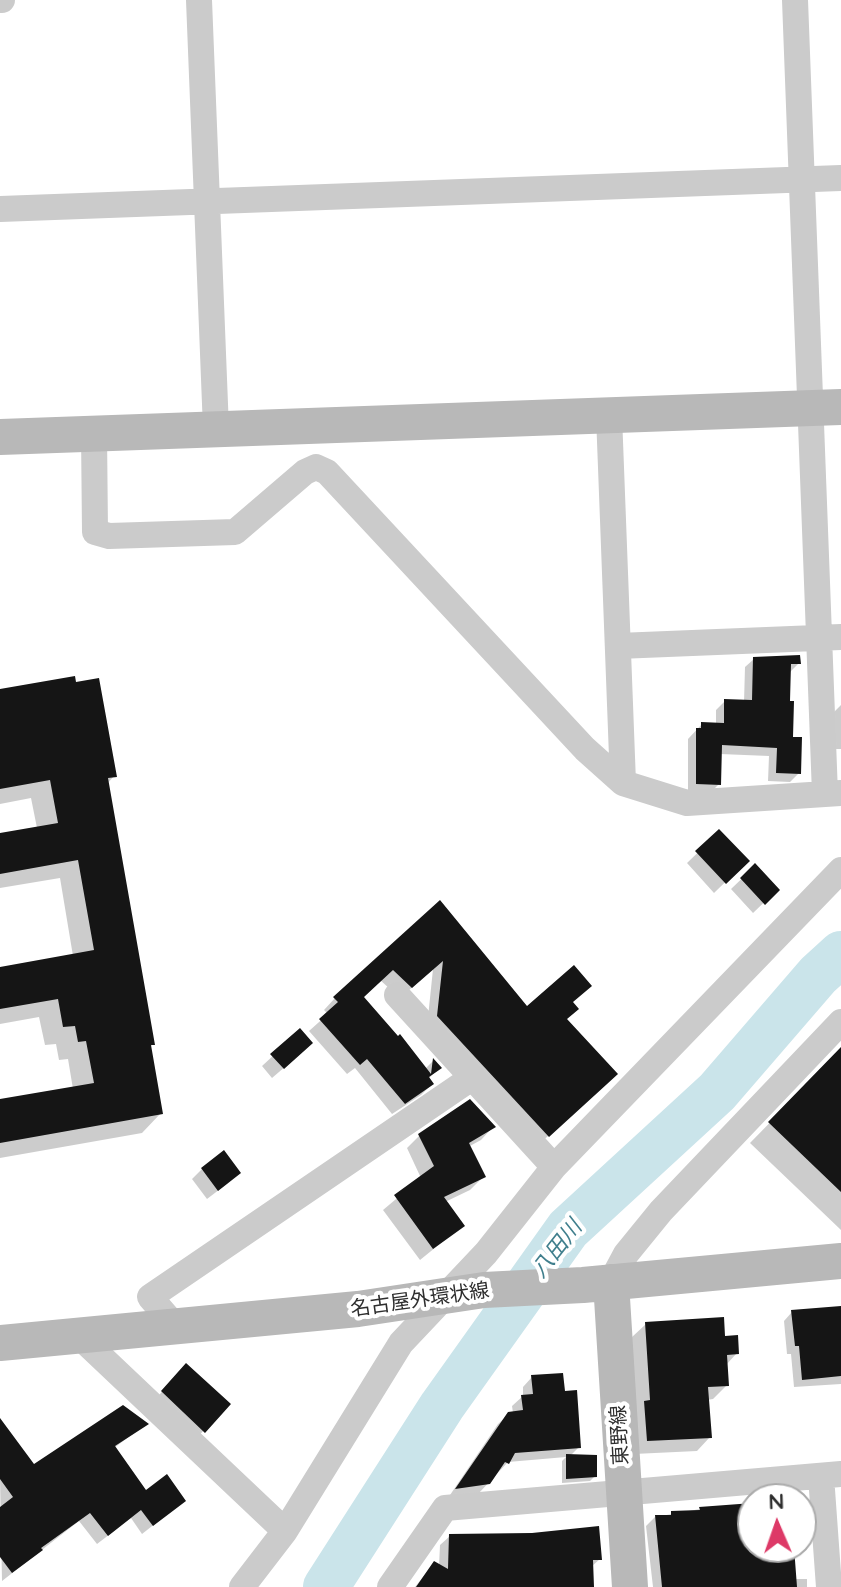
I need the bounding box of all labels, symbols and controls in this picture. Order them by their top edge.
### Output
water label: 八田川 [526,1215,588,1283]
street label: 名古屋外環状線 [349,1278,491,1322]
street label: 東野線 [606,1404,634,1466]
north arrow [737,1483,817,1563]
text: N [768,1487,785,1515]

